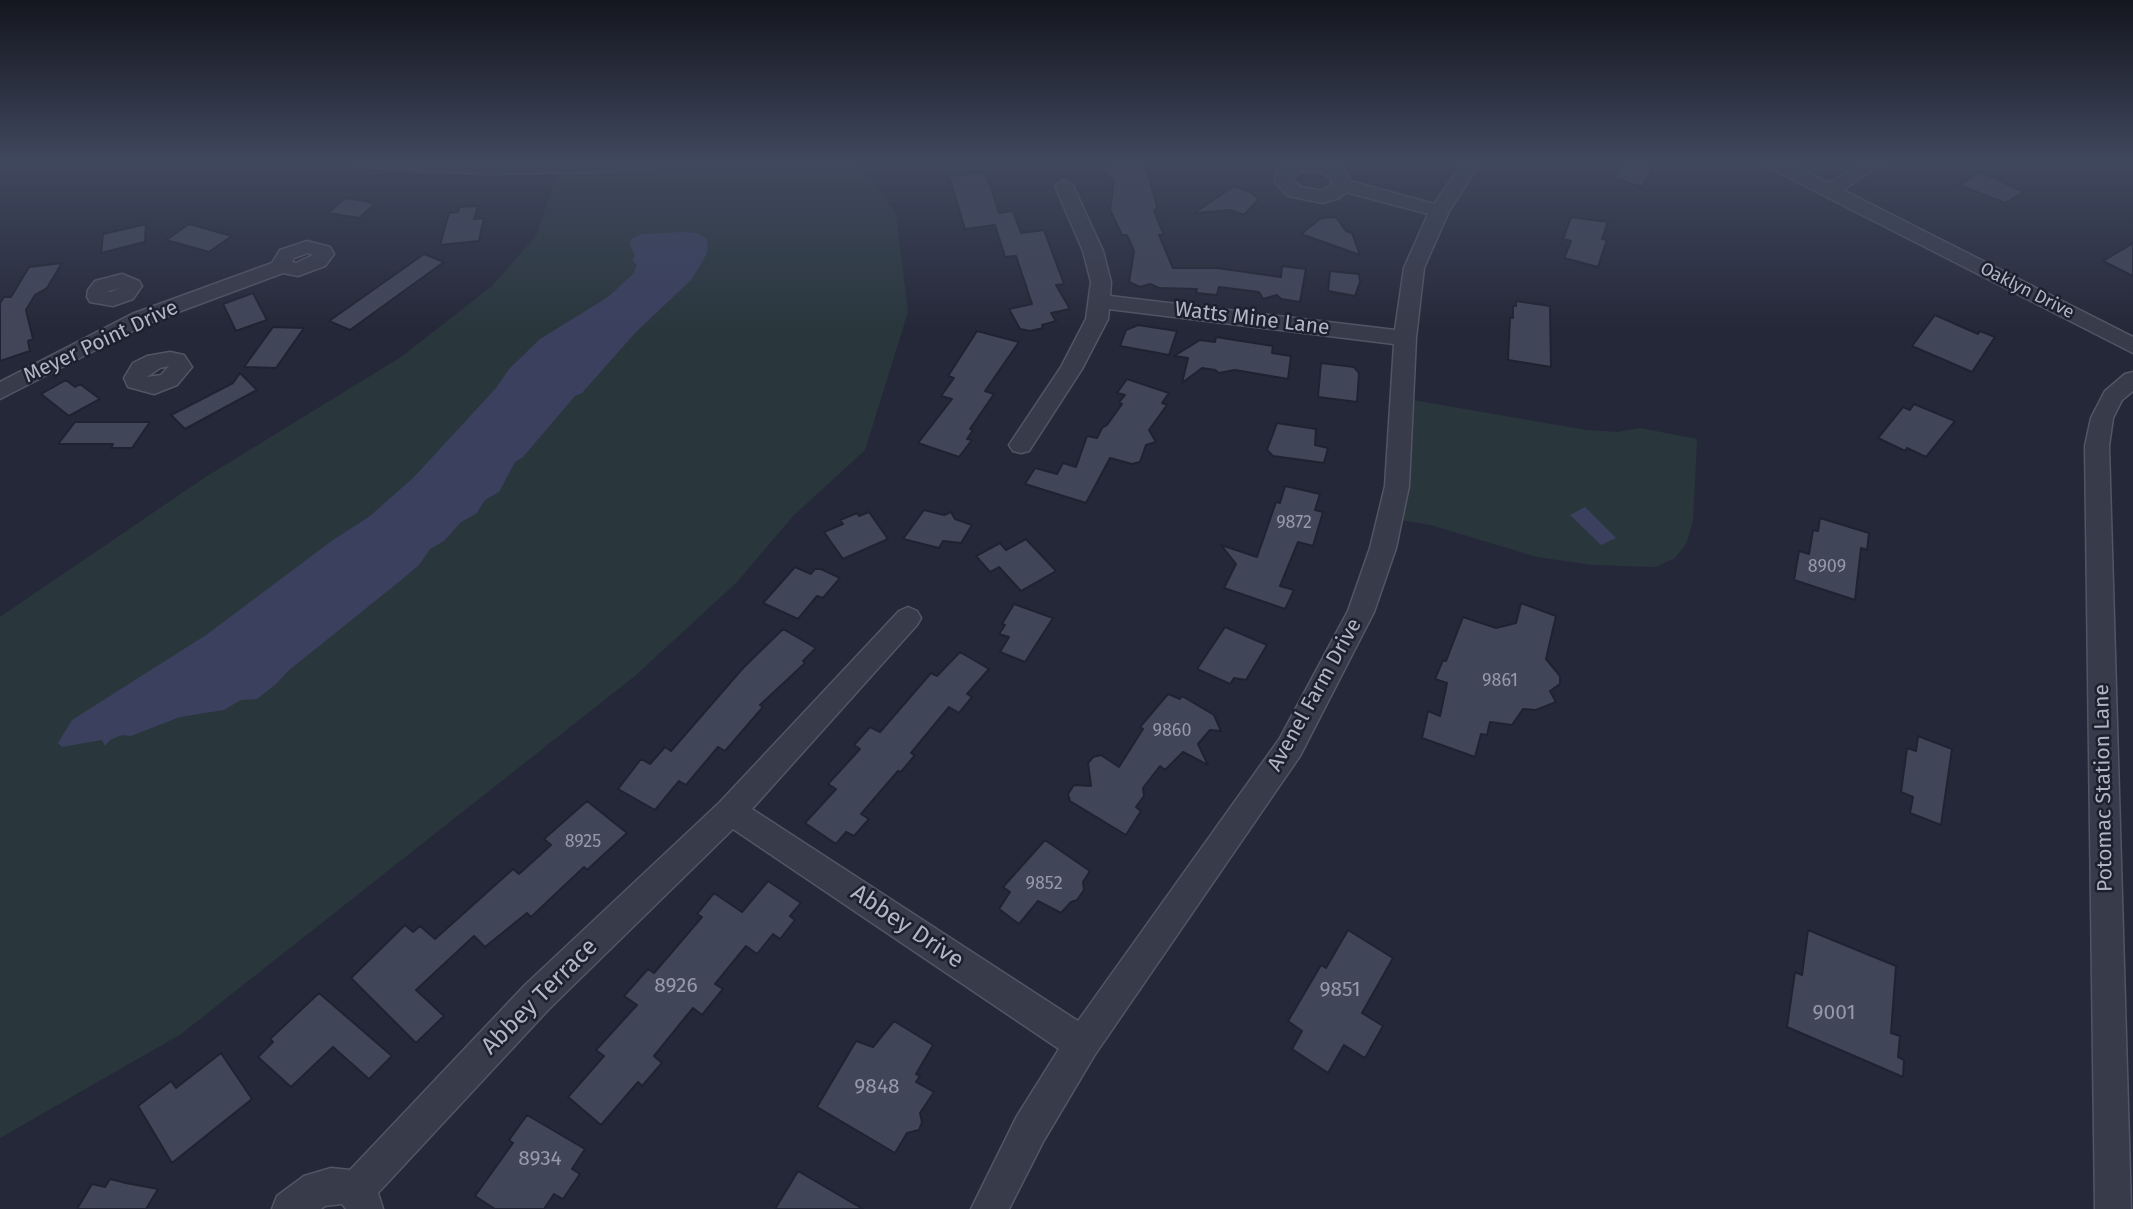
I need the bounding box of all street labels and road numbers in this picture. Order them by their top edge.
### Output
street label: Oaklyn Drive [1976,258,2078,324]
street label: Meyer Point Drive [20,295,182,389]
street label: Watts Mine Lane [1173,297,1331,341]
street label: Avenel Farm Drive [1263,614,1367,776]
street label: Potomac Station Lane [2090,684,2118,892]
street label: Abbey Drive [845,879,969,975]
street label: Abbey Terrace [476,933,604,1061]

